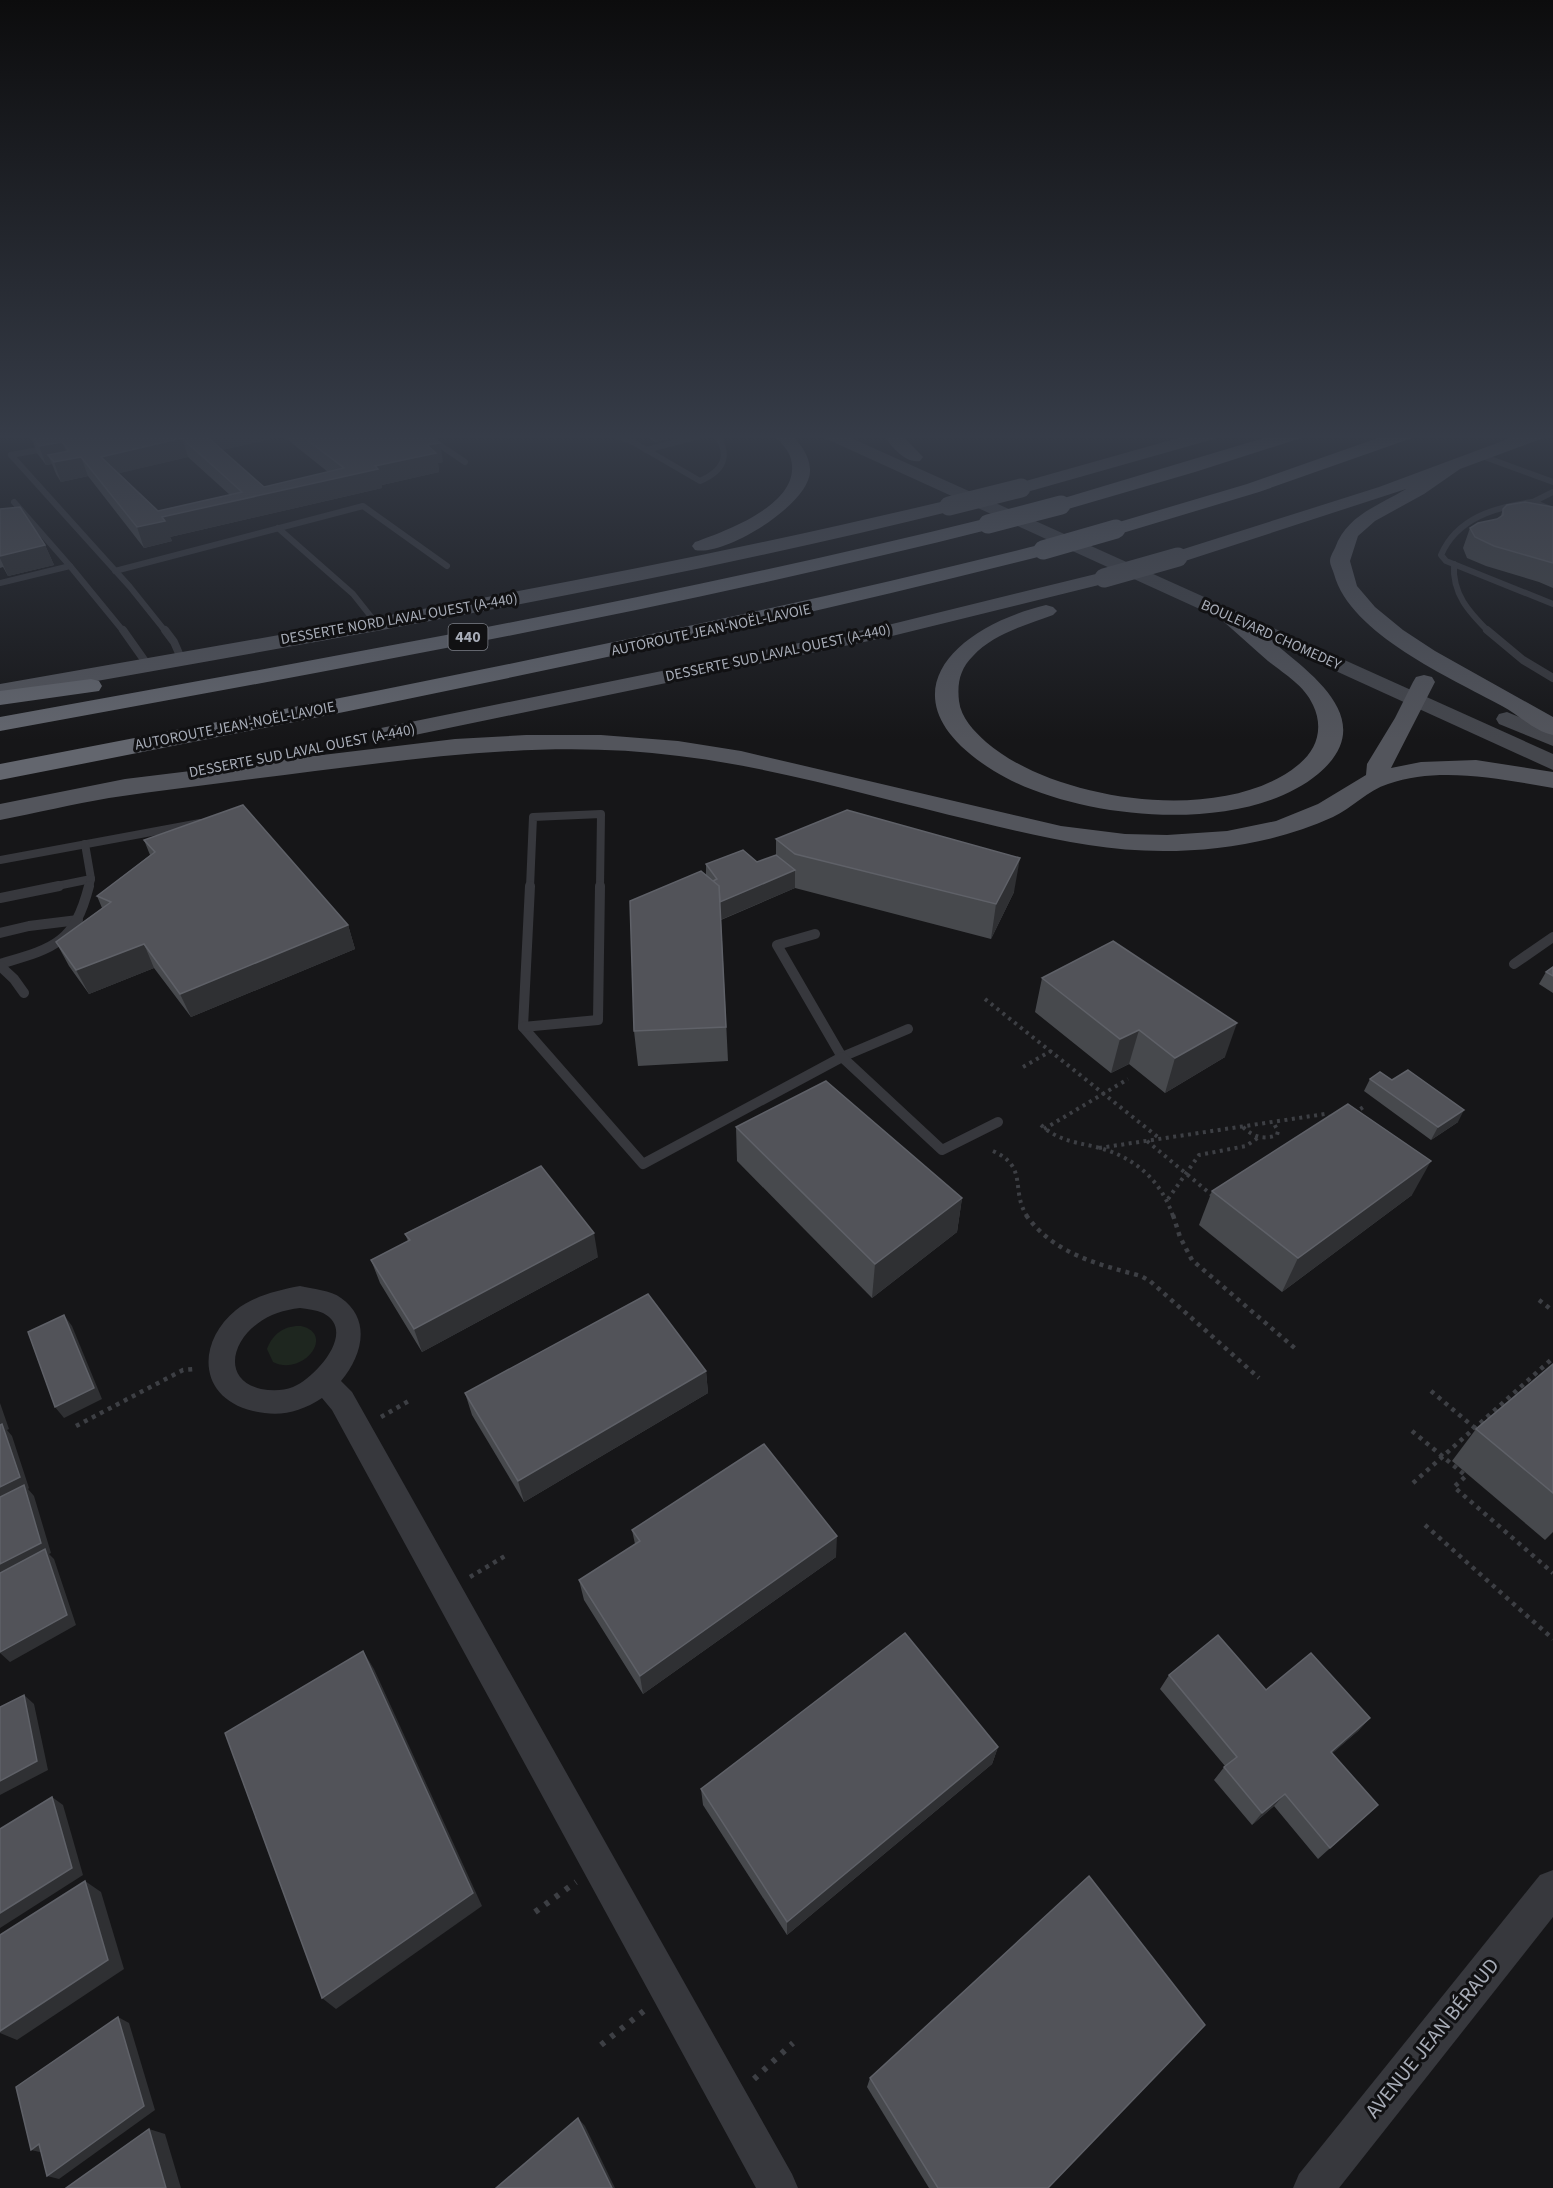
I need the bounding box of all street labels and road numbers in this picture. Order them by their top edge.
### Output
street label: DESSERTE NORD LAVAL OUEST (A-440) [279,589,519,649]
street label: BOULEVARD CHOMEDEY [1198,595,1345,676]
street label: AUTOROUTE JEAN-NOËL-LAVOIE [609,599,813,661]
street label: DESSERTE SUD LAVAL OUEST (A-440) [663,619,893,687]
road number: 440 [448,624,488,650]
street label: AUTOROUTE JEAN-NOËL-LAVOIE [133,696,337,756]
street label: DESSERTE SUD LAVAL OUEST (A-440) [187,719,417,783]
street label: AVENUE JEAN BÉRAUD [1358,1951,1506,2125]

